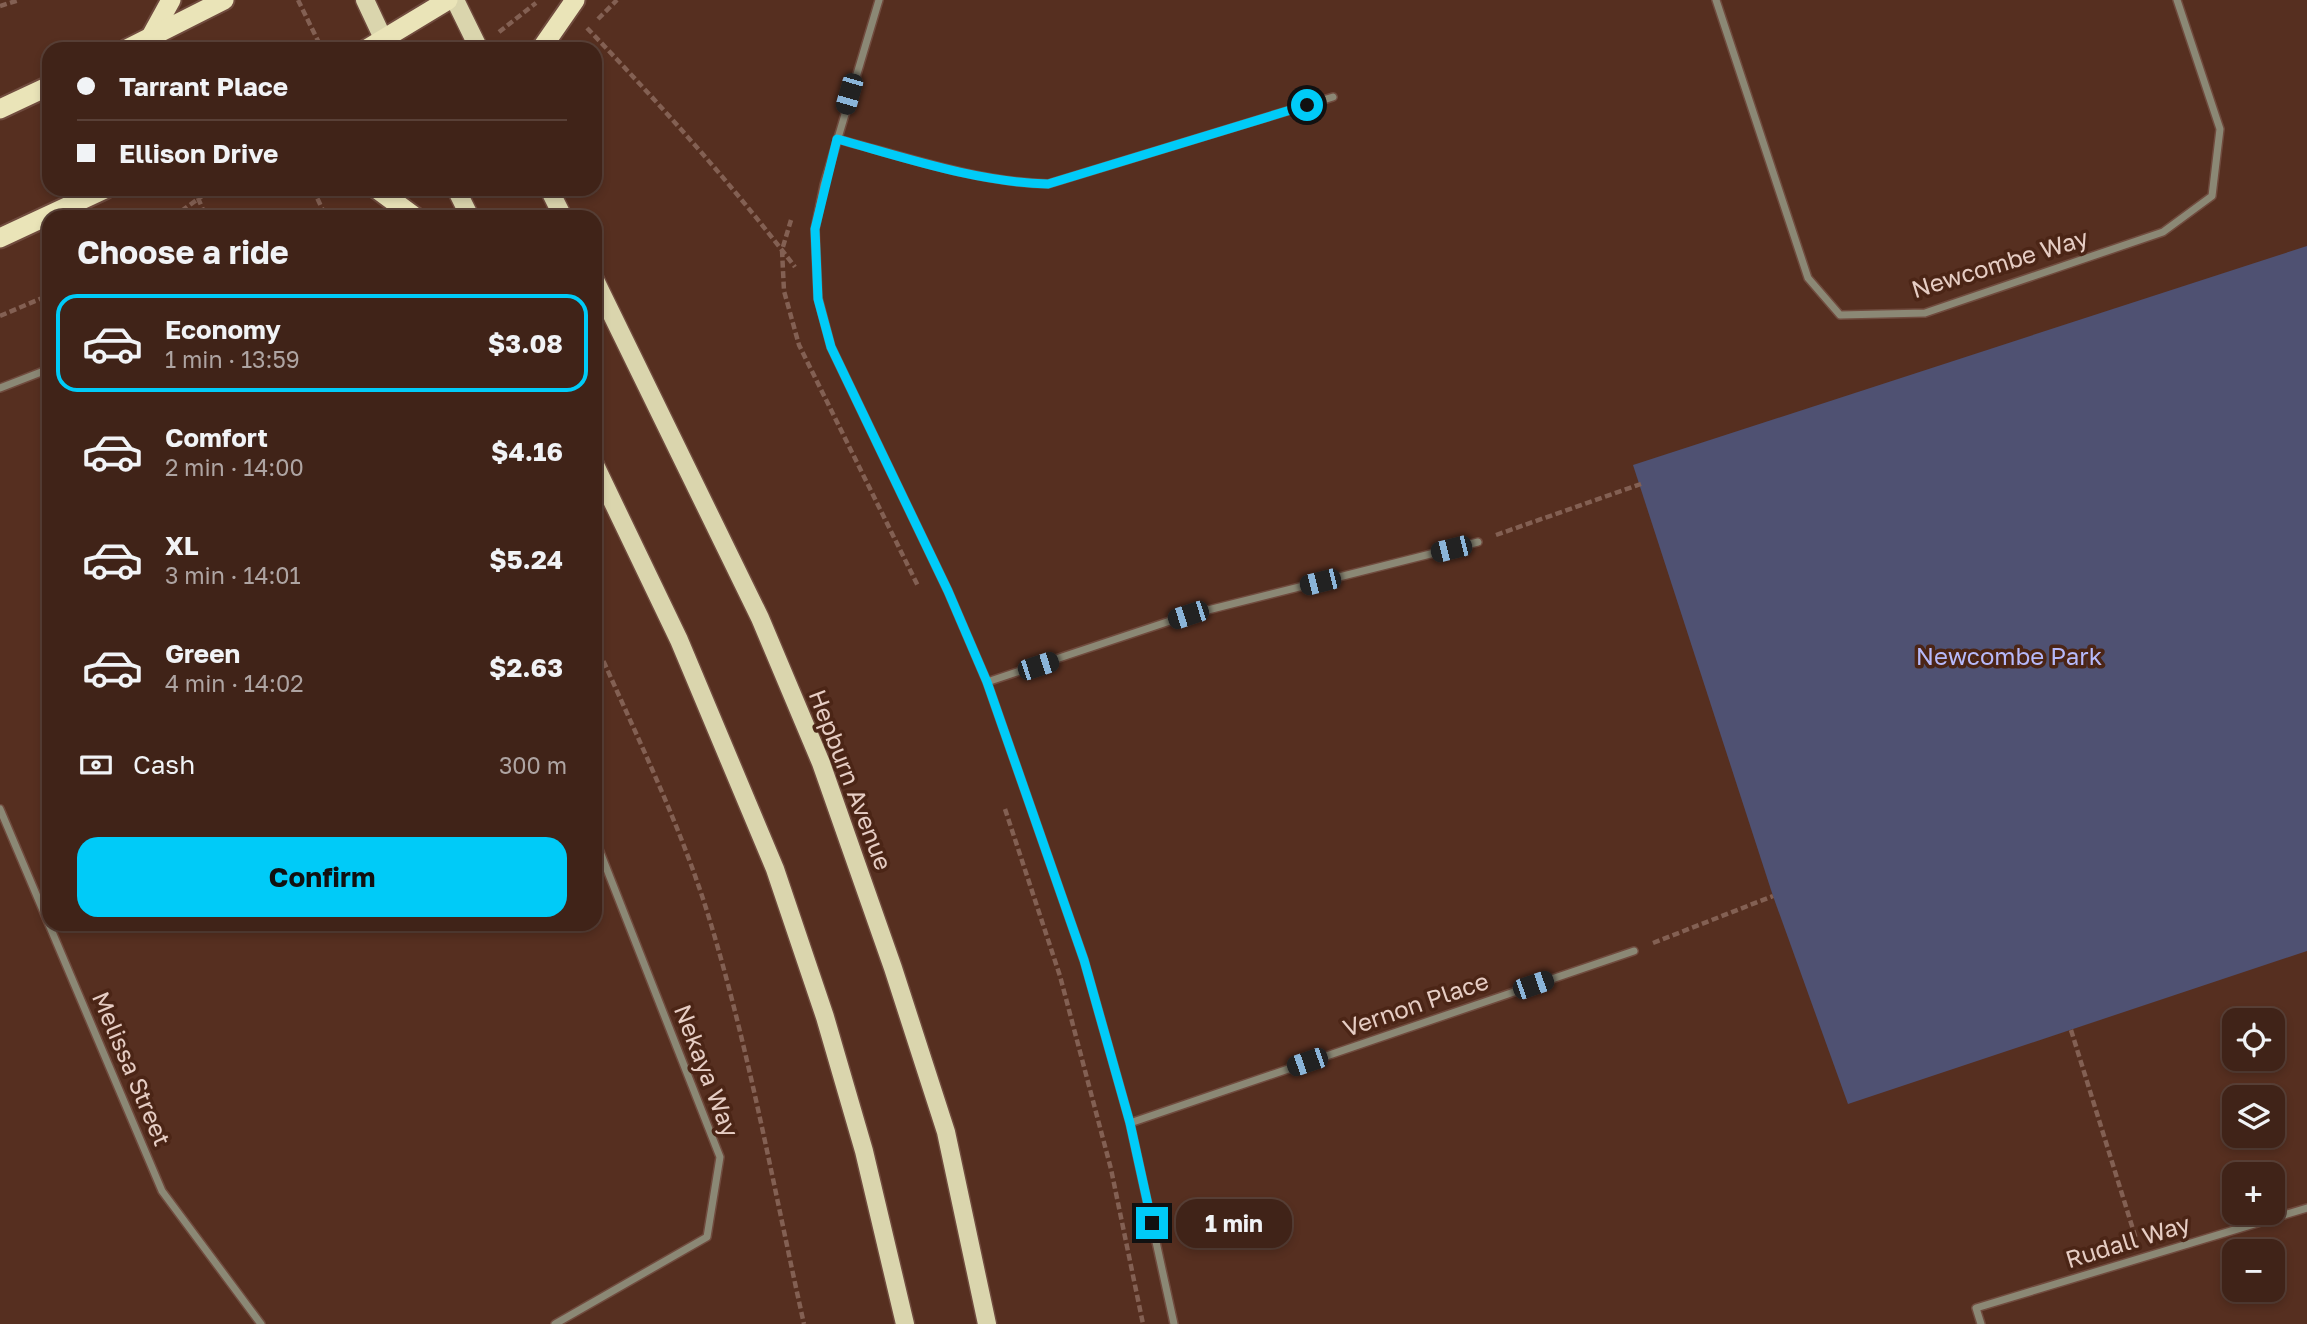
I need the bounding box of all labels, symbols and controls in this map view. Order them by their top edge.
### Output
text: Tarrant Place [119,71,288,102]
car [834,71,865,117]
route start [1291,89,1323,121]
text: Ellison Drive [119,138,278,169]
street label: Newcombe Way [1908,222,2091,303]
text: Choose a ride [77,233,289,271]
icon: car [81,312,144,375]
text: Economy [165,314,281,345]
text: $3.08 [488,328,563,359]
text: 1 min · 13:59 [165,345,300,373]
icon: car [81,420,144,483]
text: Comfort [165,422,268,453]
text: $4.16 [491,436,563,467]
text: 2 min · 14:00 [165,453,304,481]
icon: car [81,528,144,591]
text: XL [165,530,199,561]
car [1429,534,1474,564]
text: $5.24 [489,544,563,575]
text: 3 min · 14:01 [165,561,301,589]
car [1298,567,1343,597]
car [1165,599,1212,631]
icon: car [81,636,144,699]
text: Green [165,638,240,669]
park label: Newcombe Park [1916,641,2102,670]
car [1015,650,1062,682]
text: $2.63 [489,652,563,683]
text: 4 min · 14:02 [165,669,304,697]
street label: Hepburn Avenue [804,685,899,874]
icon: cash [77,746,115,784]
text: Cash [133,749,195,780]
text: 300 m [499,751,567,779]
button: Confirm [77,837,567,917]
street label: Vernon Place [1339,965,1492,1042]
car [1510,968,1557,1002]
street label: Melissa Street [87,987,178,1150]
street label: Nekaya Way [669,1000,746,1141]
map controls [2222,1008,2285,1302]
button: locate [2222,1008,2285,1071]
car [1284,1045,1331,1079]
button: layers [2222,1085,2285,1148]
button: + [2222,1162,2285,1225]
callout: 1 min [1176,1198,1292,1248]
route end [1136,1207,1168,1239]
street label: Rudall Way [2062,1208,2193,1273]
text: 1 min [1205,1209,1263,1237]
button: − [2222,1239,2285,1302]

